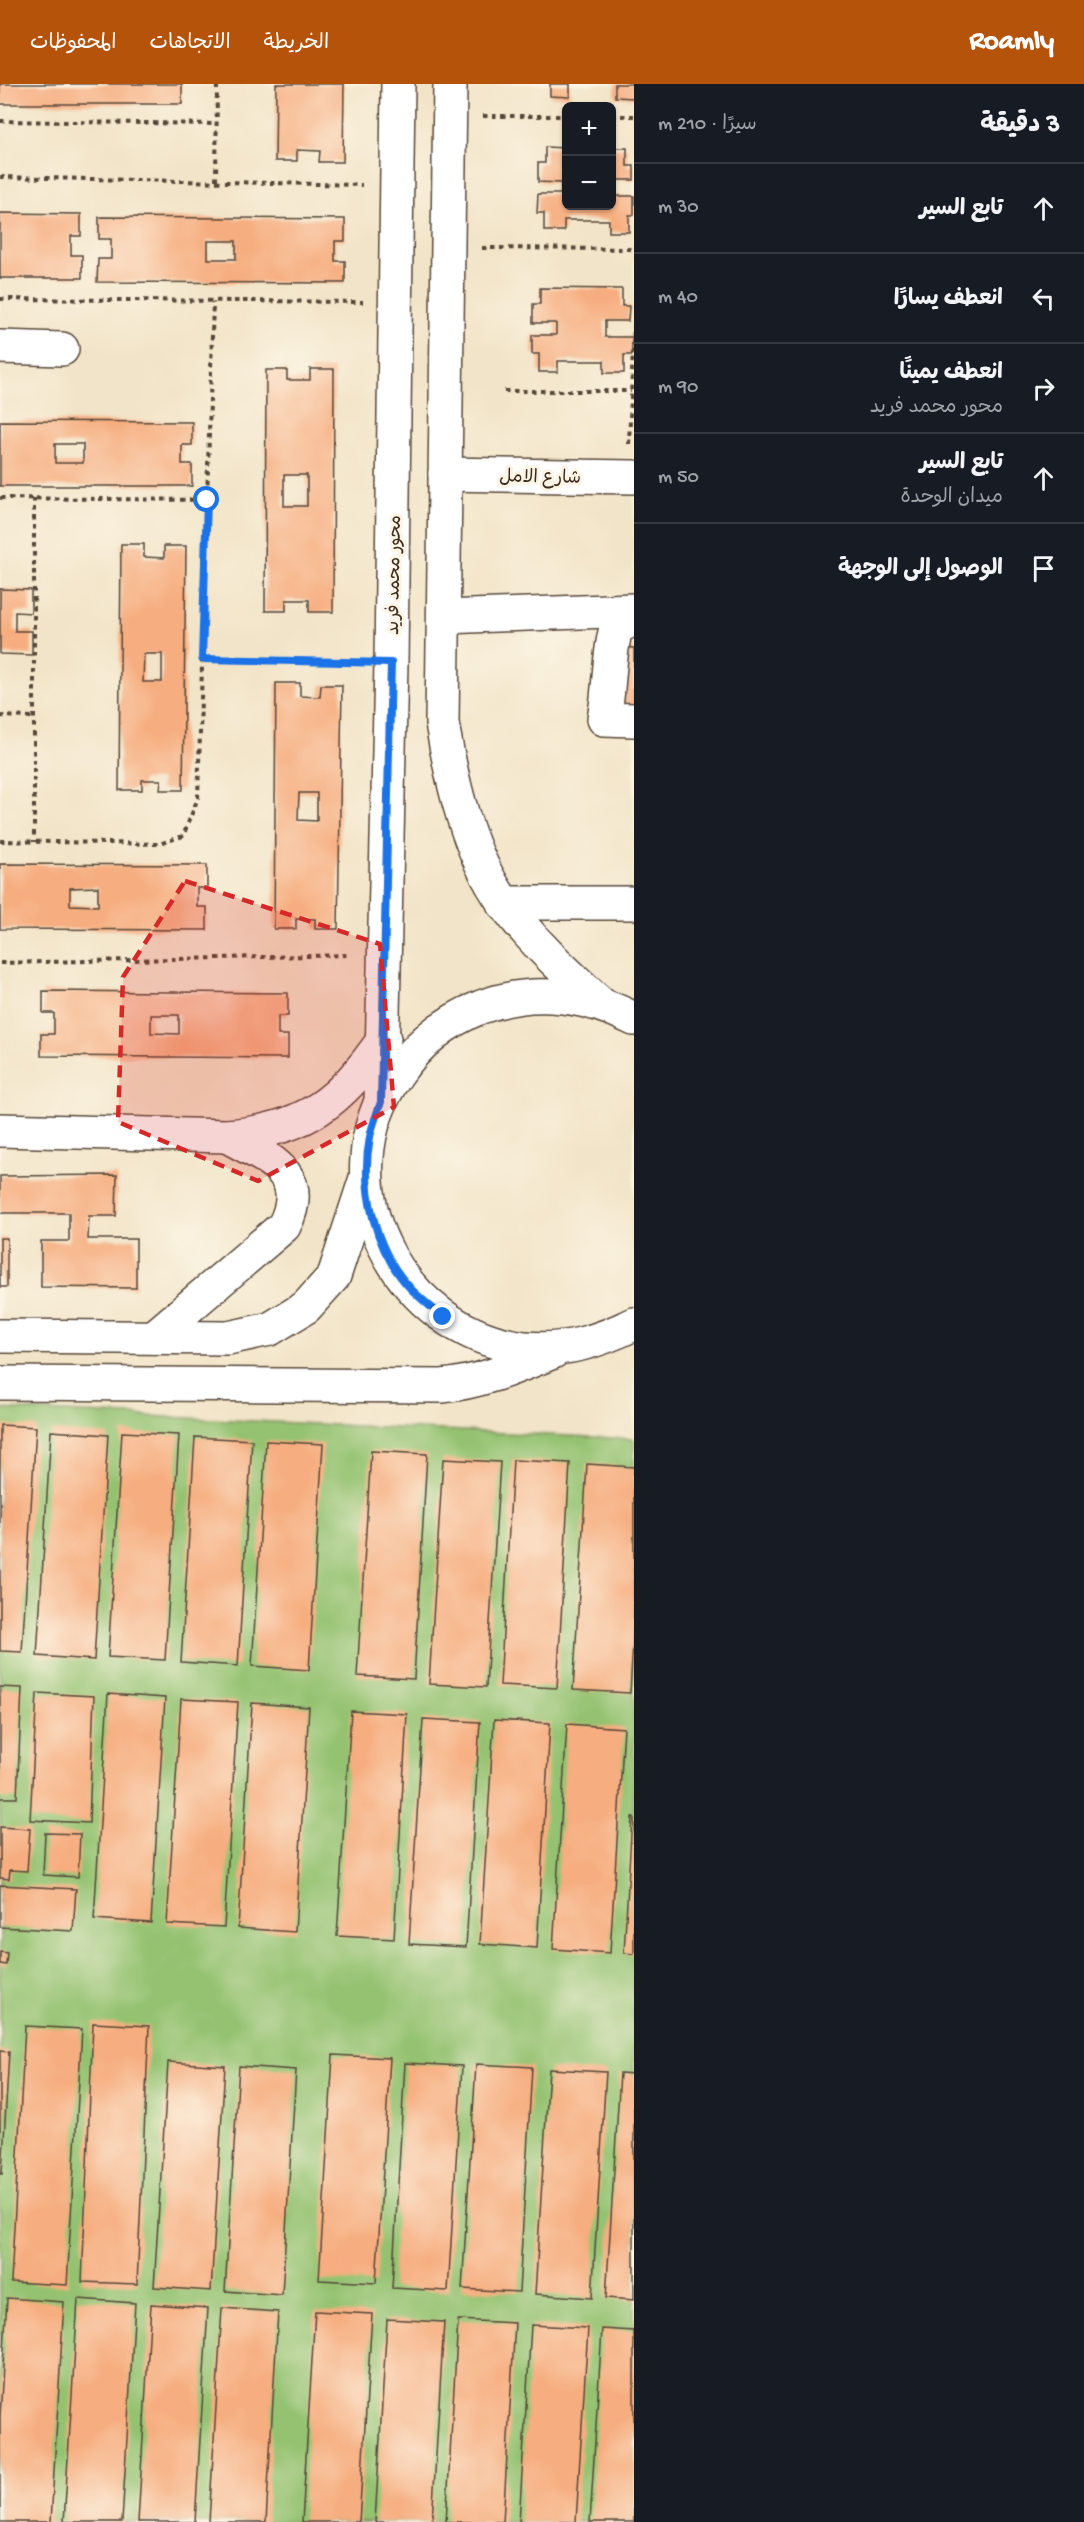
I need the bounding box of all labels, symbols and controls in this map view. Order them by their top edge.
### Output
text: Roamly [969,26,1054,59]
text: المحفوظات [30,32,116,57]
text: الاتجاهات [149,32,231,57]
text: الخريطة [264,32,329,57]
map controls [562,102,616,210]
button: + [562,102,616,156]
text: 3 دقيقة [980,111,1060,142]
text: سيرًا · 210 m [658,114,757,137]
button: − [562,156,616,210]
icon: ahead [1027,192,1060,225]
text: 30 m [658,197,699,220]
text: تابع السير [919,197,1003,223]
icon: left [1027,282,1060,315]
text: 40 m [658,287,698,310]
text: انعطف يسارًا [894,287,1003,313]
text: انعطف يمينًا [900,361,1003,387]
icon: right [1027,372,1060,405]
text: 90 m [658,377,698,400]
text: محور محمد فريد [870,397,1003,420]
text: تابع السير [919,451,1003,477]
icon: ahead [1027,462,1060,495]
street label: شارع الامل [499,467,581,490]
text: 50 m [658,467,699,490]
route start [193,486,219,512]
text: ميدان الوحدة [900,487,1003,510]
street label: محور محمد فريد [384,515,407,635]
icon: arrive [1027,552,1060,585]
text: الوصول إلى الوجهة [838,557,1003,583]
route end [429,1303,455,1329]

